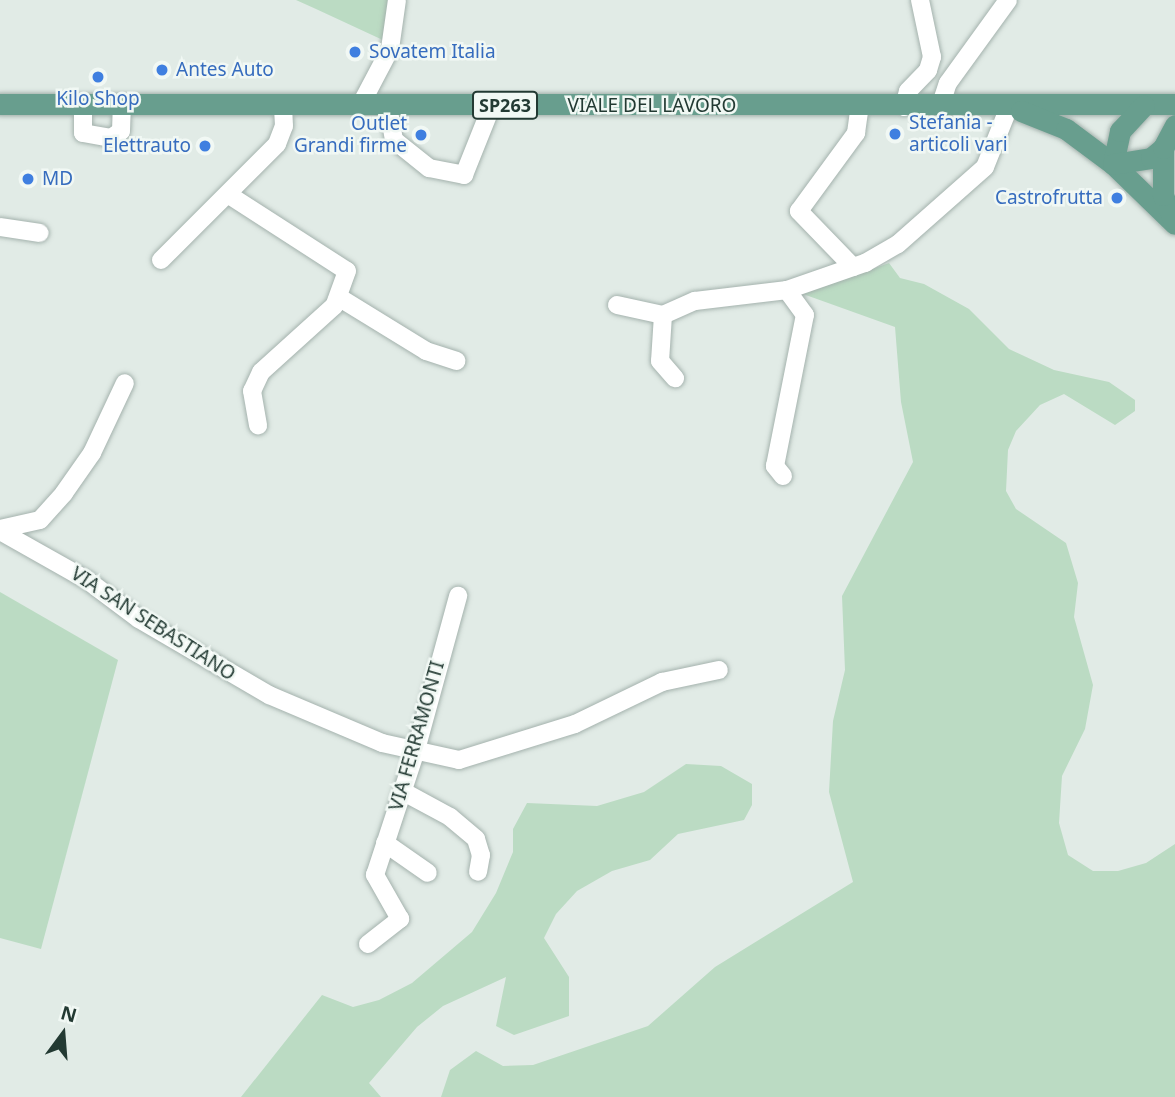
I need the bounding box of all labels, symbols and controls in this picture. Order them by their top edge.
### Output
place label: Sovatem Italia [369,41,496,63]
marker: Sovatem Italia [347,44,363,60]
place label: Antes Auto [176,59,274,81]
marker: Antes Auto [154,62,170,78]
marker: Kilo Shop [90,69,106,85]
place label: Kilo Shop [56,88,140,110]
road number: SP263 [472,90,538,120]
street label: VIALE DEL LAVORO [568,95,736,117]
place label: Stefania - articoli vari [909,112,1008,156]
place label: Outlet Grandi firme [294,113,407,157]
marker: Stefania - articoli vari [887,126,903,142]
marker: Outlet Grandi firme [413,127,429,143]
place label: Elettrauto [103,135,191,157]
marker: Elettrauto [197,138,213,154]
place label: MD [42,168,73,190]
marker: MD [20,171,36,187]
place label: Castrofrutta [995,187,1103,209]
marker: Castrofrutta [1109,190,1125,206]
street label: VIA SAN SEBASTIANO [67,562,239,686]
street label: VIA FERRAMONTI [385,659,449,813]
north arrow [28,999,98,1069]
text: N [58,999,80,1028]

